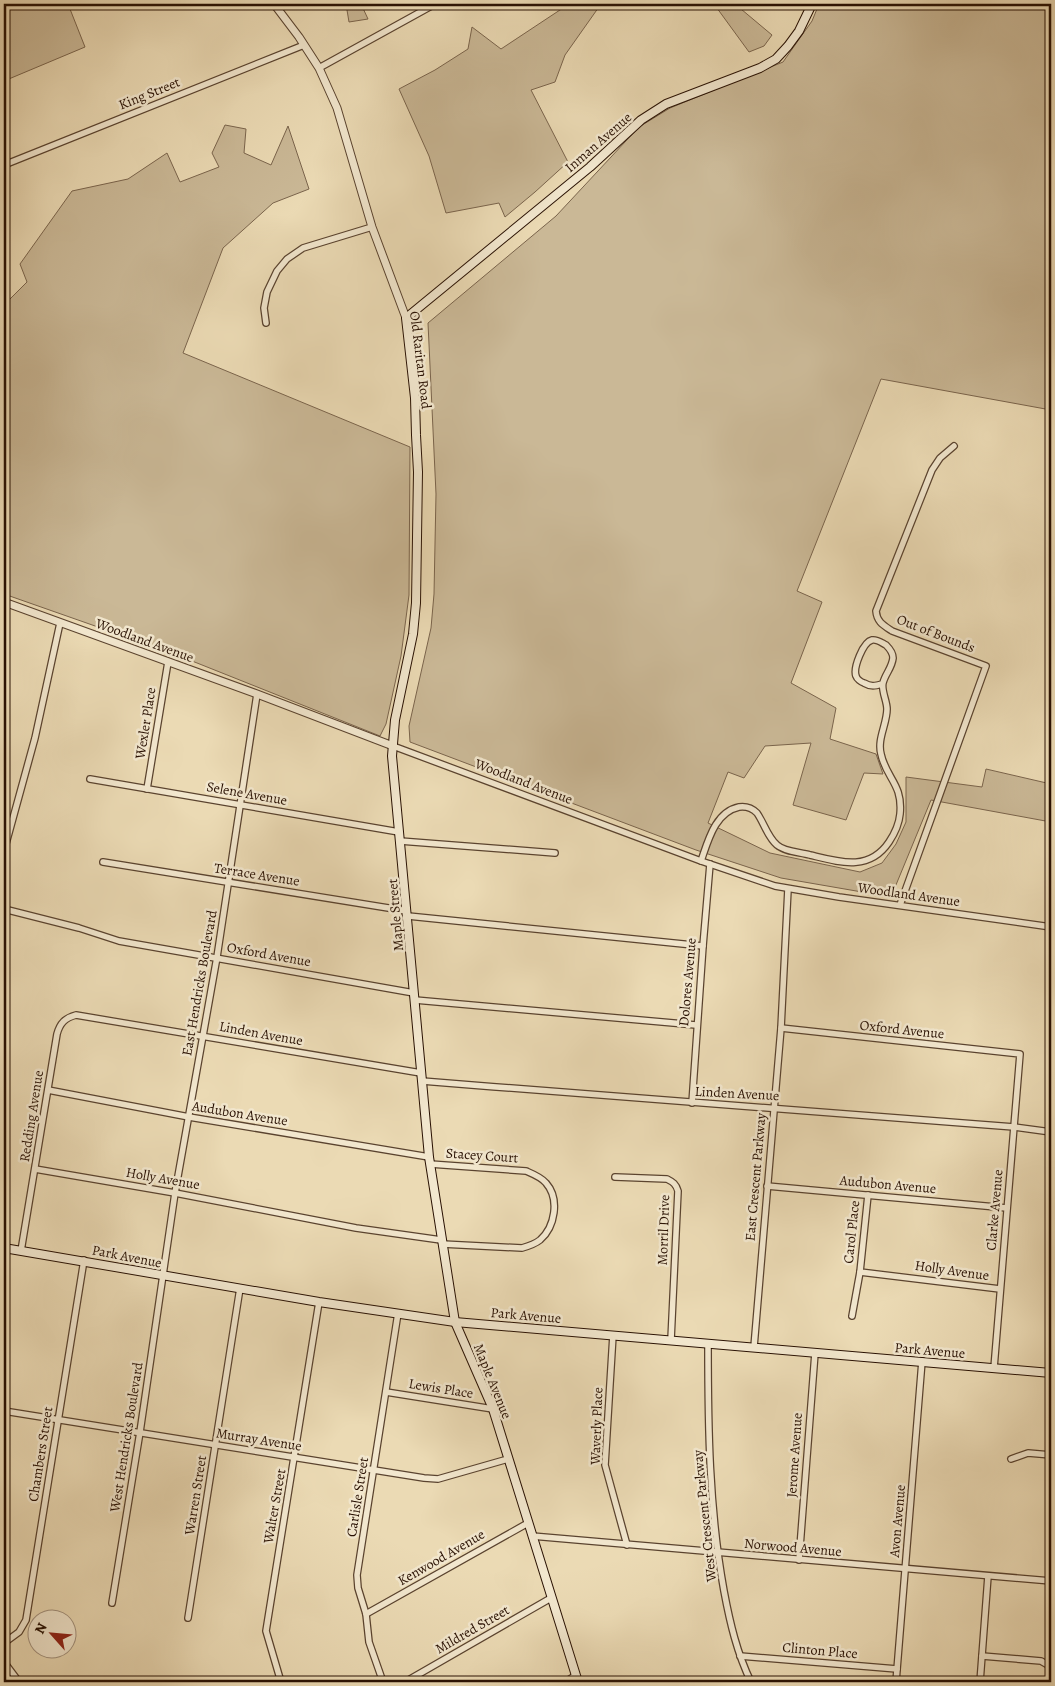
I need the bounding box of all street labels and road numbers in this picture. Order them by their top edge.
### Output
street label: King Street [116,72,183,114]
street label: Inman Avenue [561,108,636,177]
street label: Old Raritan Road [405,310,436,410]
street label: Out of Bounds [894,610,978,657]
street label: Woodland Avenue [92,614,197,667]
street label: Wexler Place [130,686,161,761]
street label: Woodland Avenue [471,754,575,809]
street label: Selene Avenue [205,777,289,810]
street label: Terrace Avenue [213,858,301,891]
street label: Maple Street [383,878,408,952]
street label: Woodland Avenue [856,878,961,911]
street label: East Hendricks Boulevard [177,908,222,1057]
street label: Dolores Avenue [674,937,701,1027]
street label: Oxford Avenue [225,938,312,971]
street label: Oxford Avenue [859,1016,945,1043]
street label: Linden Avenue [218,1017,304,1050]
street label: Redding Avenue [15,1069,48,1163]
street label: Linden Avenue [694,1082,780,1105]
street label: Audubon Avenue [190,1096,289,1130]
street label: East Crescent Parkway [740,1111,771,1242]
street label: Stacey Court [445,1143,519,1168]
street label: Holly Avenue [124,1163,201,1194]
street label: Clarke Avenue [981,1169,1008,1251]
street label: Audubon Avenue [838,1171,937,1198]
street label: Morril Drive [653,1194,674,1266]
street label: Carol Place [839,1200,864,1265]
street label: Park Avenue [90,1240,163,1273]
street label: Holly Avenue [914,1256,990,1285]
street label: Park Avenue [490,1303,562,1328]
street label: Park Avenue [894,1338,966,1363]
street label: Maple Avenue [469,1341,516,1422]
street label: West Hendricks Boulevard [105,1360,148,1514]
street label: Lewis Place [407,1374,475,1403]
street label: Waverly Place [586,1387,607,1466]
street label: Chambers Street [24,1405,57,1503]
street label: Jerome Avenue [782,1412,807,1498]
street label: Murray Avenue [215,1423,303,1456]
street label: West Crescent Parkway [688,1448,721,1584]
street label: Warren Street [180,1454,211,1537]
street label: Carlisle Street [342,1455,373,1538]
street label: Walter Street [258,1467,290,1546]
street label: Avon Avenue [885,1484,910,1559]
street label: Kenwood Avenue [394,1525,488,1590]
street label: Norwood Avenue [743,1534,843,1561]
street label: Mildred Street [432,1600,513,1658]
street label: Clinton Place [782,1638,858,1663]

